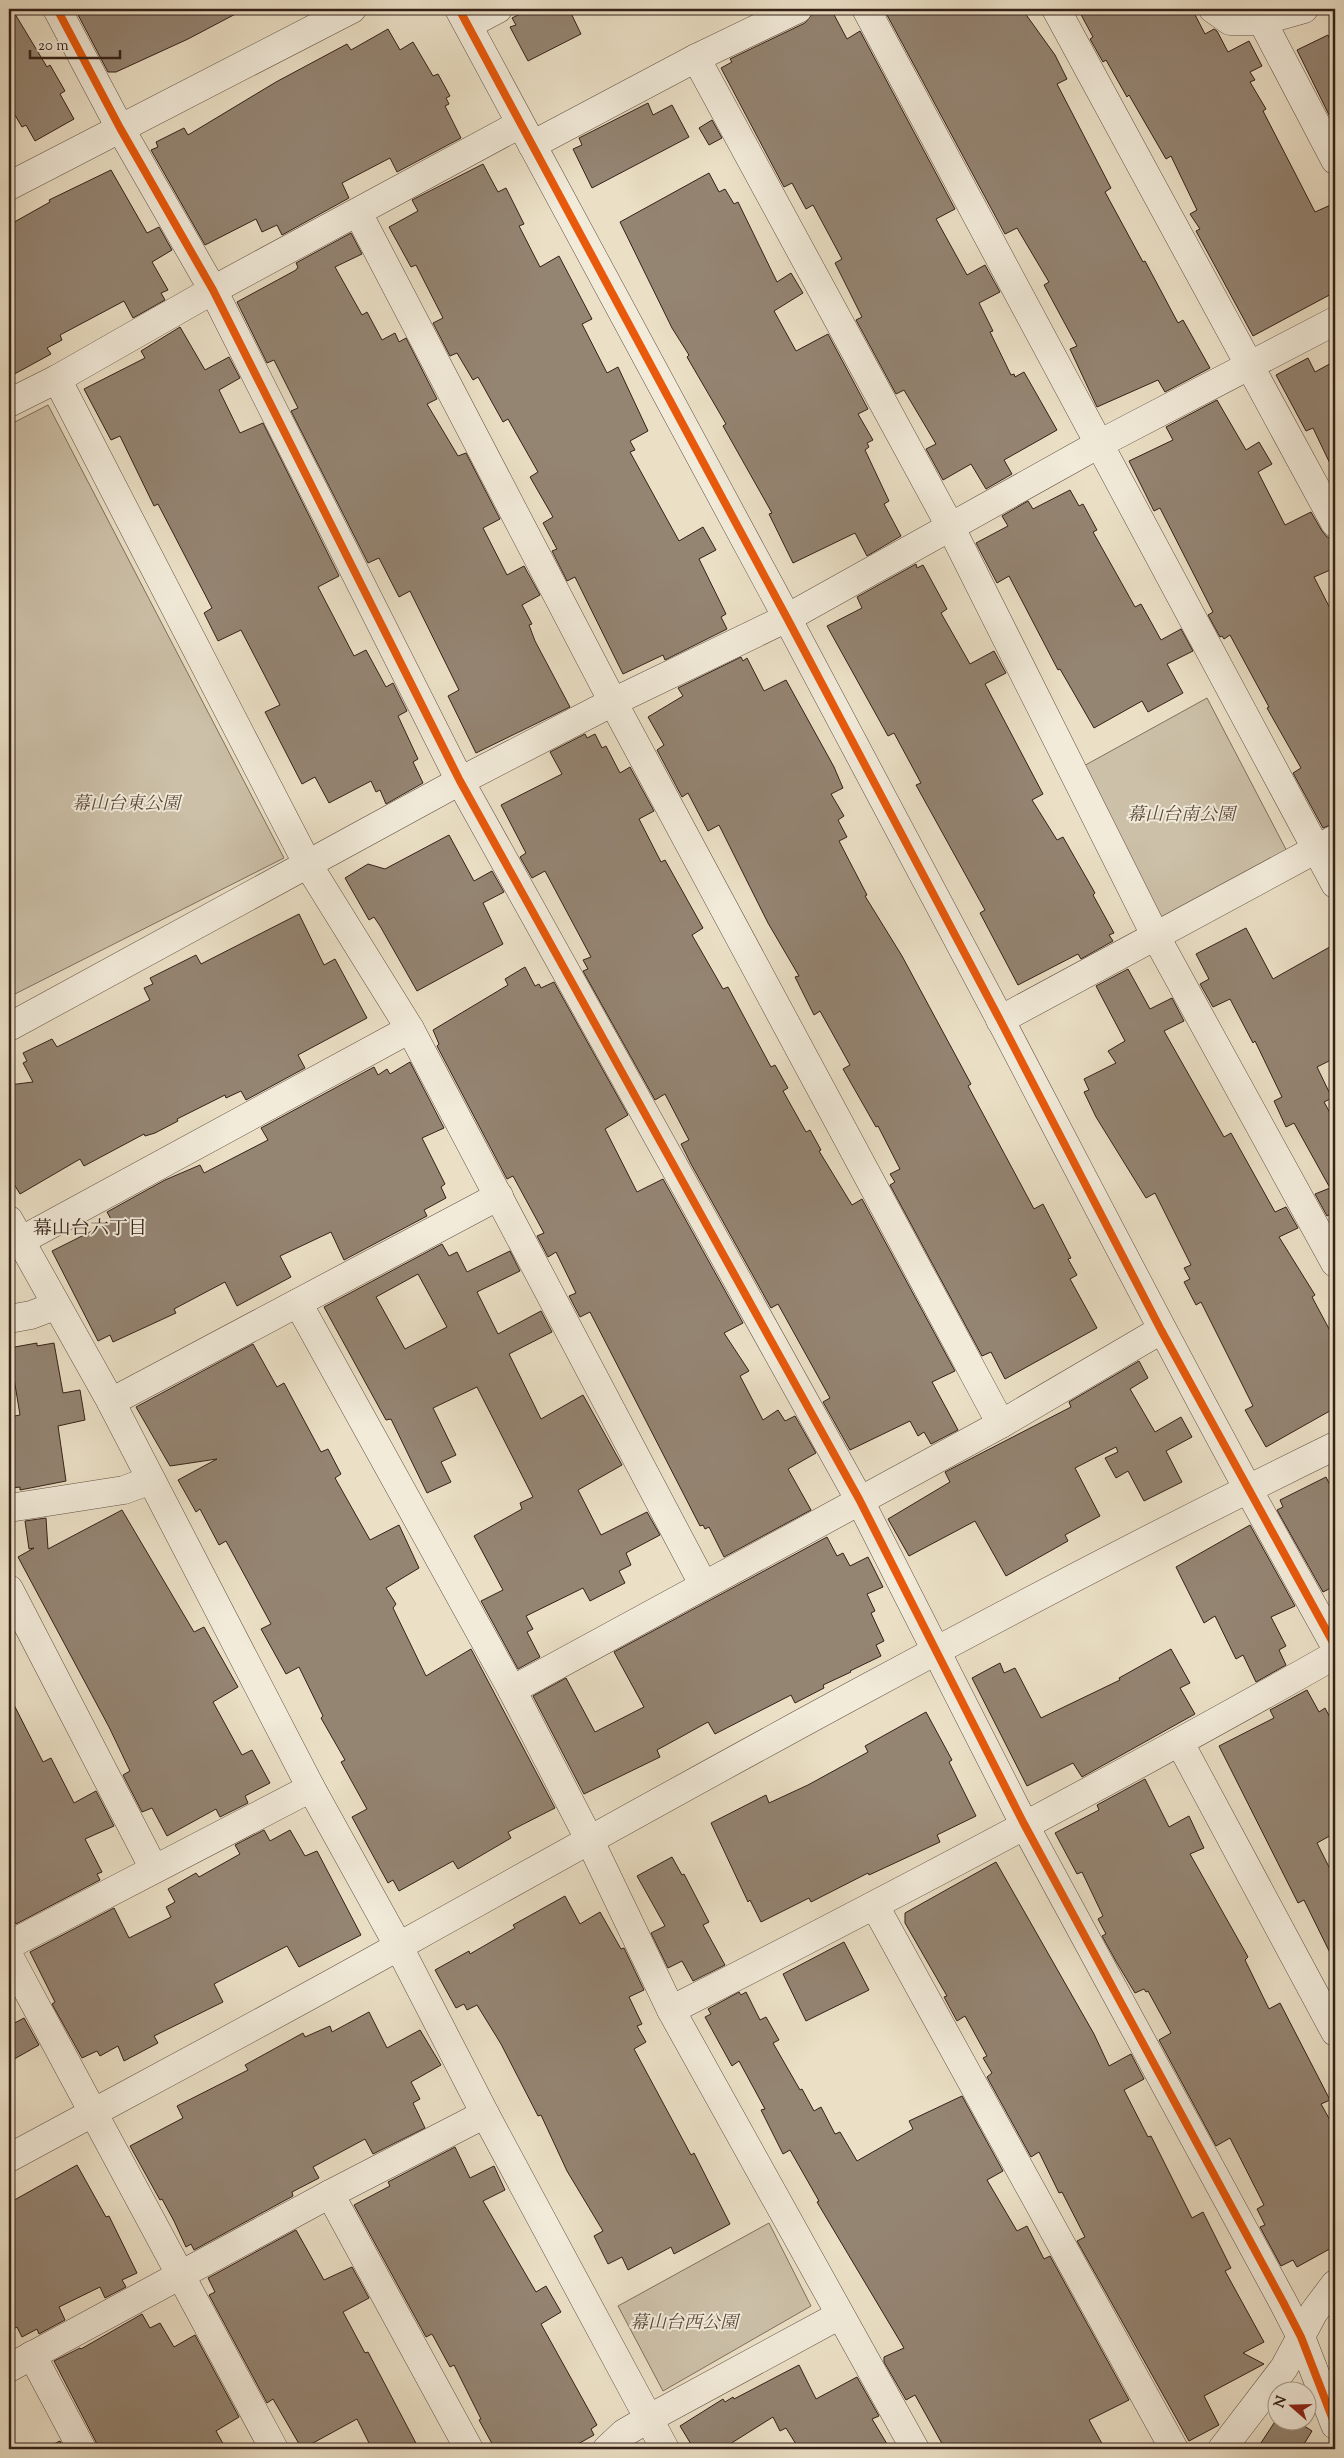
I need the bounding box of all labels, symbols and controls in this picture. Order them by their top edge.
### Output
scale bar [30,28,120,60]
text: 20 m [38,36,69,57]
park label: 幕山台東公園 [72,792,183,818]
park label: 幕山台南公園 [1127,803,1238,829]
district label: 幕山台六丁目 [33,1216,147,1243]
park label: 幕山台西公園 [630,2311,741,2337]
north arrow [1266,2380,1316,2430]
text: N [1270,2394,1293,2411]

